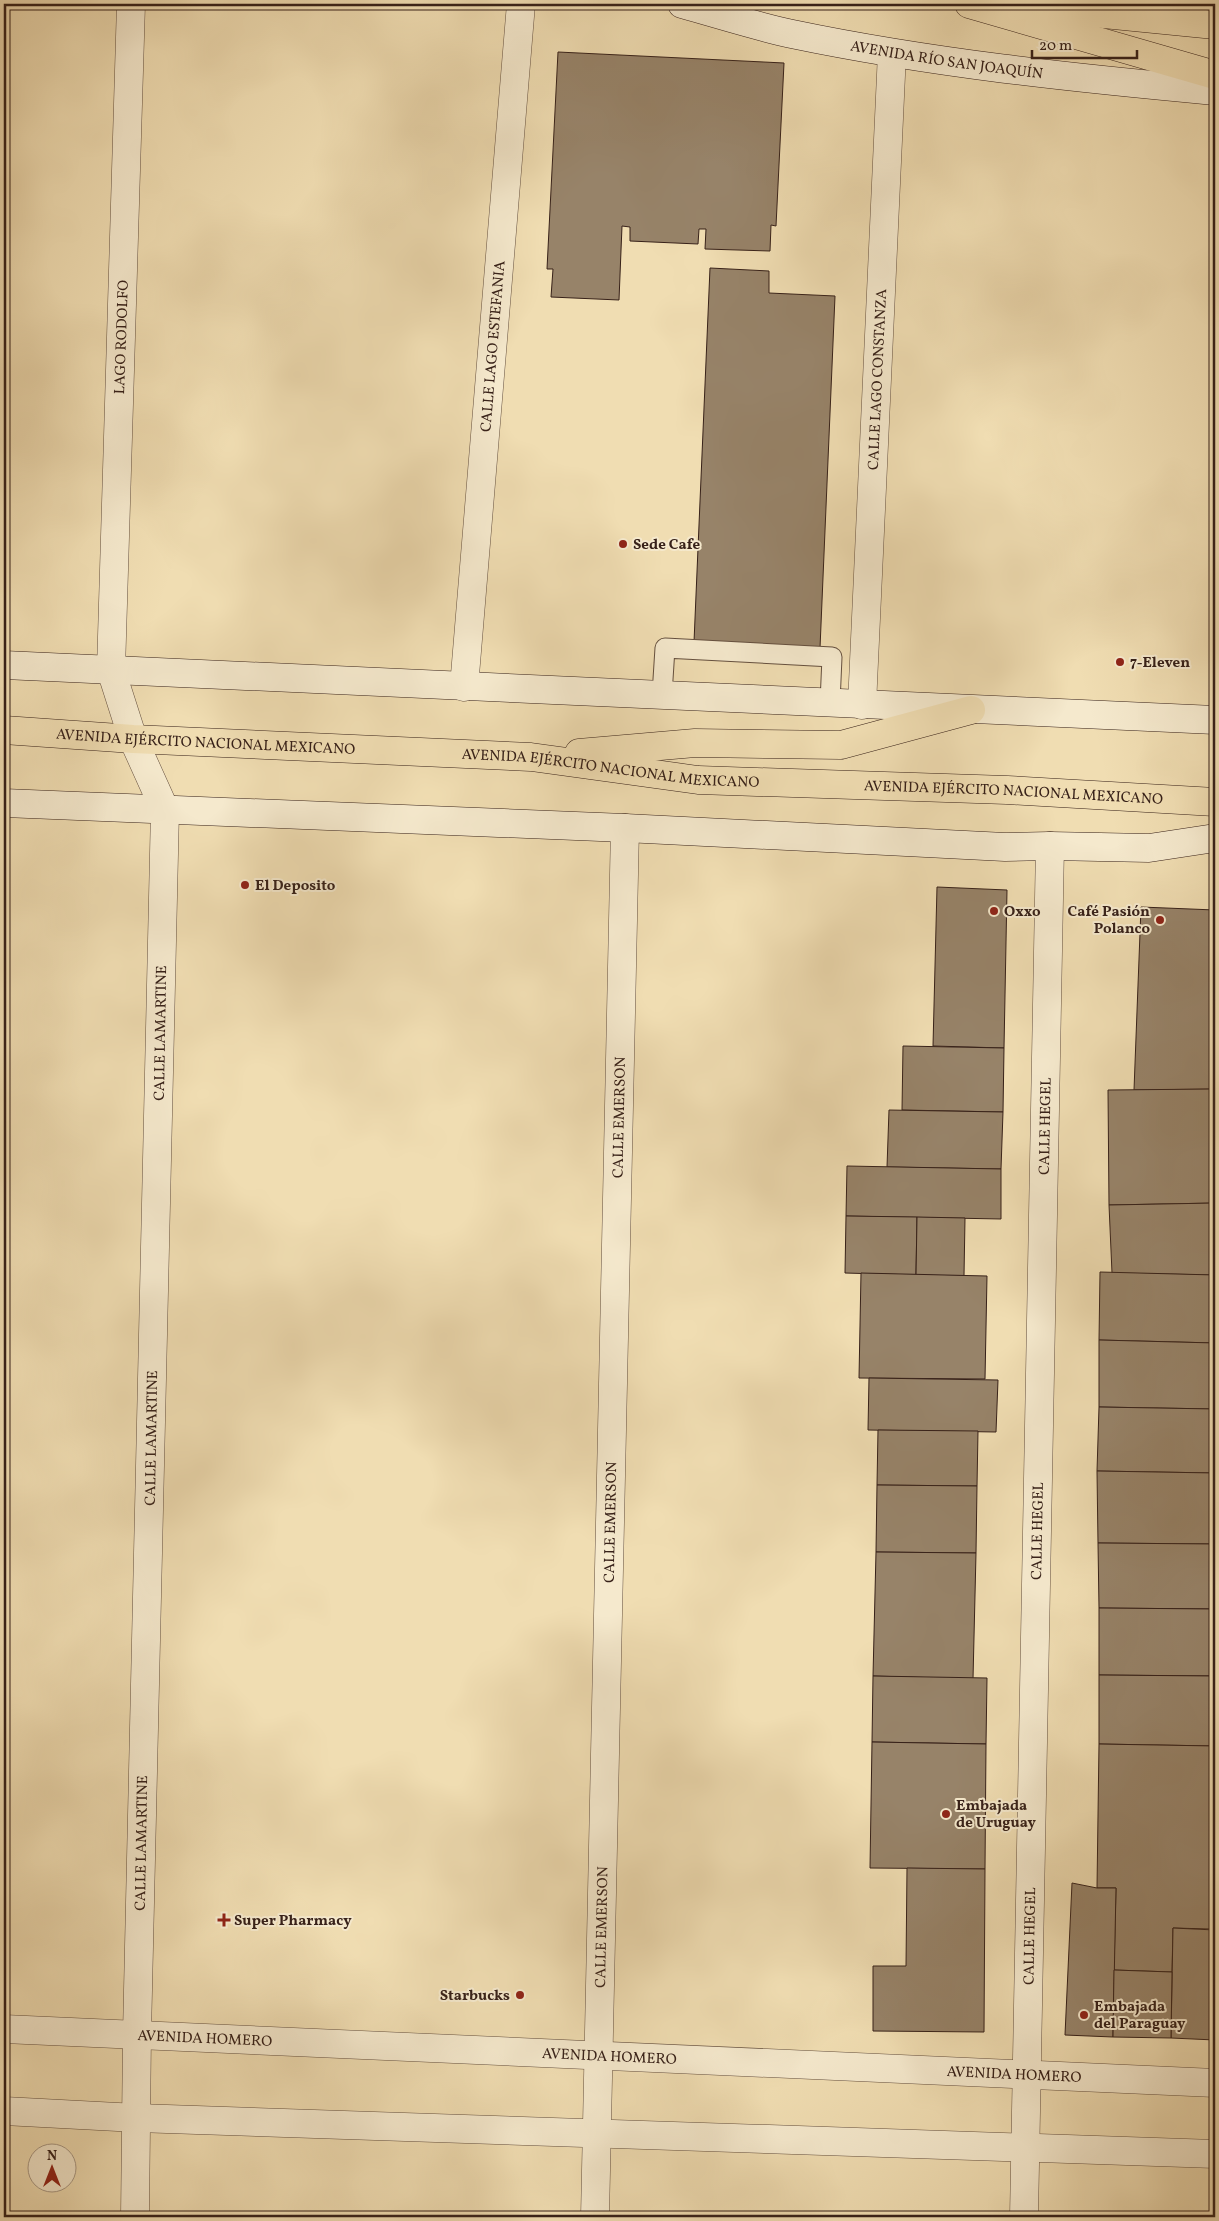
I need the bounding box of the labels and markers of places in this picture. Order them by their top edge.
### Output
place label: Sede Cafe [633,535,701,556]
marker: Sede Cafe [617,538,629,550]
place label: 7-Eleven [1130,653,1190,674]
marker: 7-Eleven [1114,656,1126,668]
place label: El Deposito [255,876,336,897]
marker: El Deposito [239,879,251,891]
place label: Oxxo [1004,902,1041,923]
place label: Café Pasión Polanco [1068,902,1150,940]
marker: Oxxo [988,905,1000,917]
marker: Café Pasión Polanco [1154,914,1166,926]
place label: Embajada de Uruguay [956,1796,1036,1834]
marker: Embajada de Uruguay [940,1808,952,1820]
place label: Super Pharmacy [234,1911,352,1932]
marker: Super Pharmacy [218,1914,230,1926]
place label: Starbucks [440,1986,510,2007]
marker: Starbucks [514,1989,526,2001]
place label: Embajada del Paraguay [1094,1997,1186,2035]
marker: Embajada del Paraguay [1078,2009,1090,2021]

